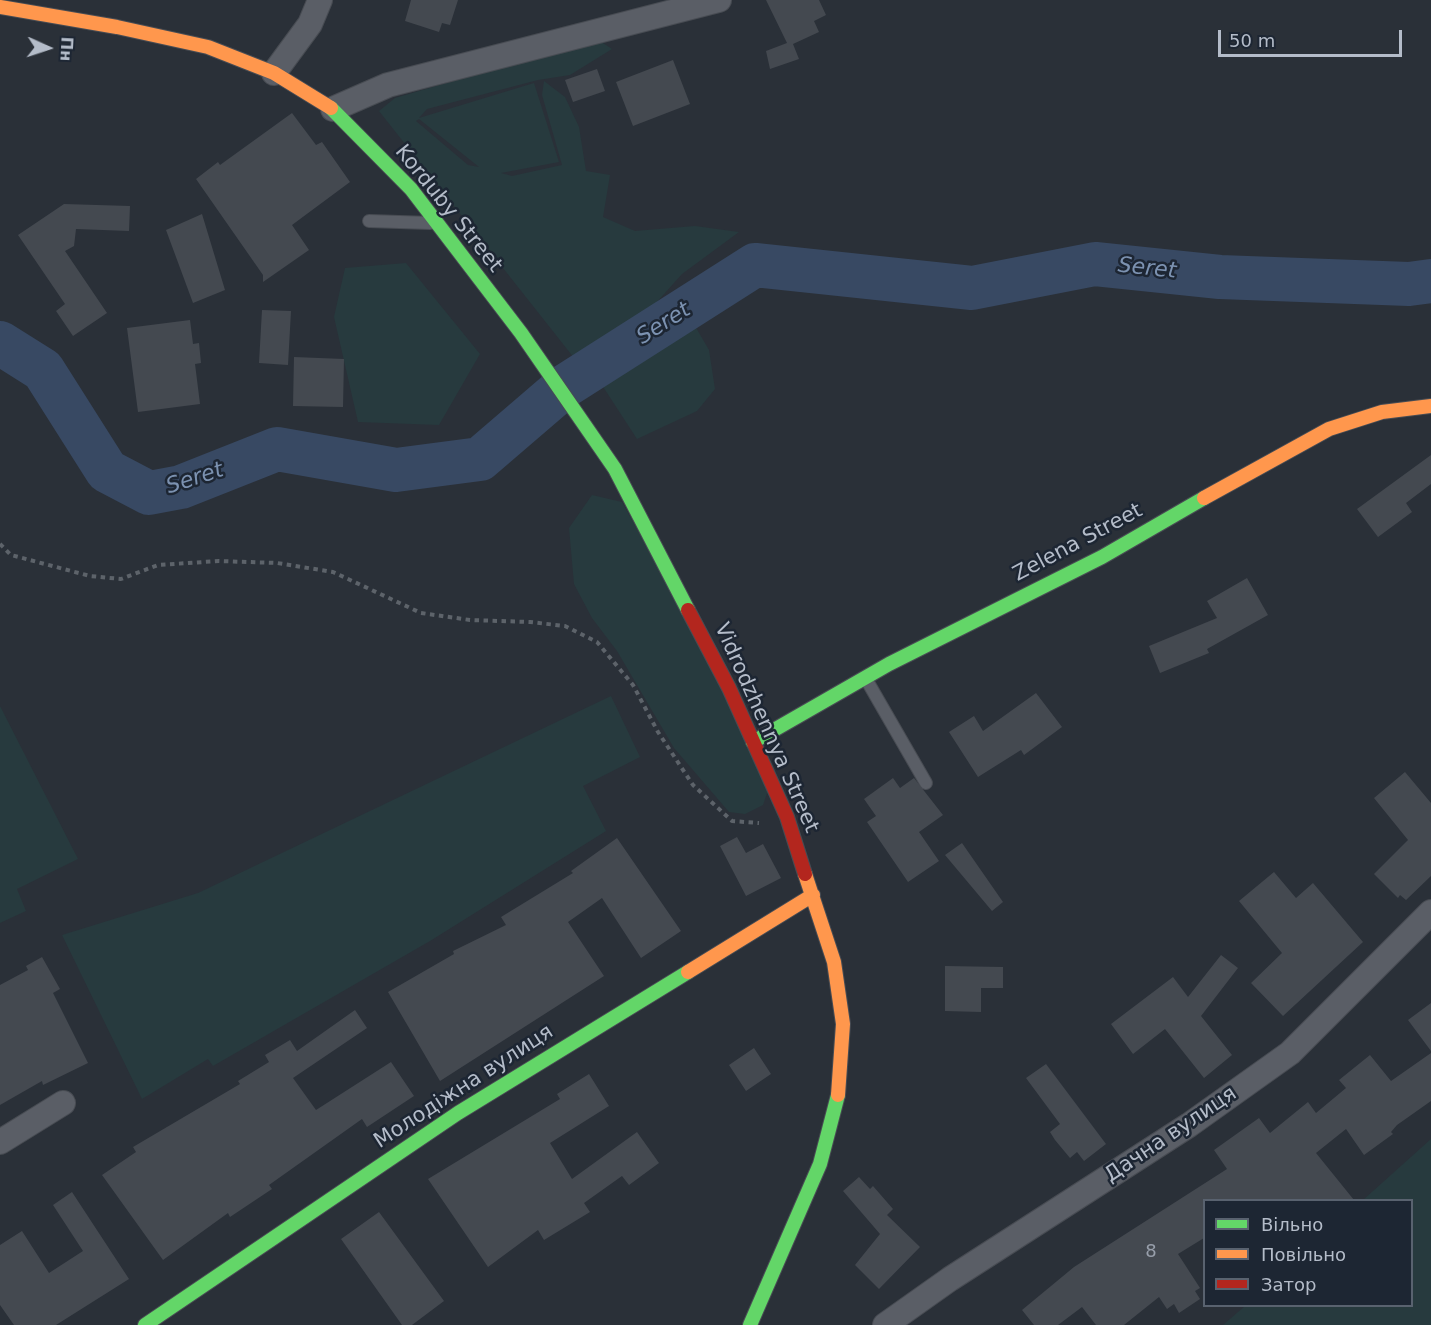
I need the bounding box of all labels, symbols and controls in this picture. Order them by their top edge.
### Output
north arrow [18,18,78,78]
scale bar [1221,18,1406,56]
text: 50 m [1229,30,1275,51]
text: Пн [56,36,77,62]
street label: Korduby Street [389,140,507,278]
water label: Seret [1116,253,1178,285]
water label: Seret [632,297,696,351]
water label: Seret [163,457,227,501]
street label: Zelena Street [1009,498,1147,588]
street label: Vidrodzhennya Street [708,619,824,837]
street label: Молодіжна вулиця [370,1020,558,1154]
street label: Дачна вулиця [1100,1082,1242,1188]
legend [1203,1199,1413,1307]
text: Вільно [1261,1214,1323,1235]
house number: 8 [1145,1241,1157,1263]
text: Повільно [1261,1244,1346,1265]
text: Затор [1261,1274,1317,1295]

